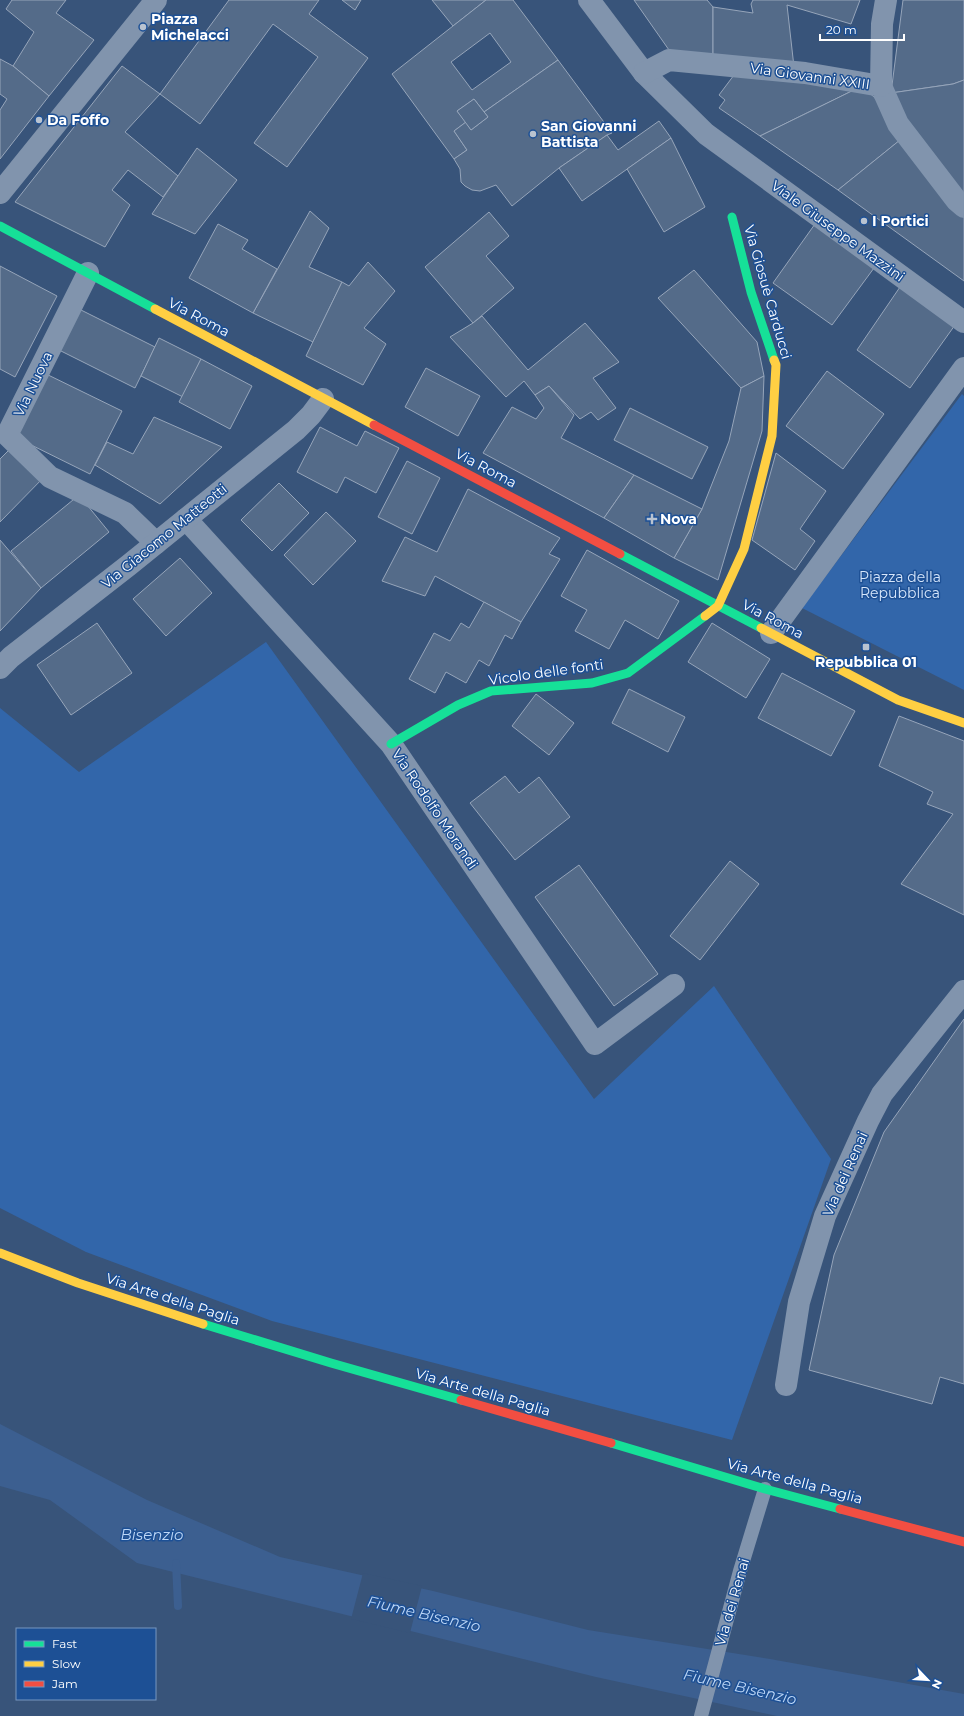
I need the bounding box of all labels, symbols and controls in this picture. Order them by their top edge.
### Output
place label: Piazza Michelacci [151,10,229,44]
scale bar [820,16,904,42]
marker: Piazza Michelacci [138,22,148,32]
text: 20 m [826,22,857,37]
street label: Via Giovanni XXIII [749,59,871,93]
place label: Da Foffo [47,111,109,129]
marker: Da Foffo [34,115,44,125]
place label: San Giovanni Battista [541,117,636,151]
marker: San Giovanni Battista [528,129,538,139]
street label: Viale Giuseppe Mazzini [768,176,908,286]
place label: I Portici [872,212,929,230]
marker: I Portici [859,216,869,226]
street label: Via Giosuè Carducci [740,223,796,361]
street label: Via Roma [165,293,233,341]
street label: Via Nuova [10,349,56,419]
street label: Via Roma [452,444,520,492]
street label: Via Giacomo Matteotti [97,480,231,592]
place label: Nova [660,510,697,528]
marker: Nova [647,514,657,524]
park label: Piazza della Repubblica [859,568,941,602]
street label: Via Roma [739,595,807,643]
marker: Repubblica 01 [861,642,871,652]
place label: Repubblica 01 [815,653,917,671]
street label: Vicolo delle fonti [487,655,605,689]
street label: Via Rodolfo Morandi [388,745,482,873]
street label: Via dei Renai [818,1129,872,1219]
street label: Via Arte della Paglia [104,1269,242,1329]
street label: Via Arte della Paglia [413,1364,553,1420]
street label: Via Arte della Paglia [725,1454,865,1508]
water label: Bisenzio [121,1525,183,1544]
street label: Via dei Renai [711,1556,753,1648]
water label: Fiume Bisenzio [366,1591,483,1636]
legend [16,1628,156,1700]
text: Fast [52,1636,77,1651]
text: Slow [52,1656,81,1671]
north arrow [908,1660,948,1700]
water label: Fiume Bisenzio [682,1664,799,1709]
text: Jam [51,1676,78,1691]
text: N [929,1677,945,1691]

